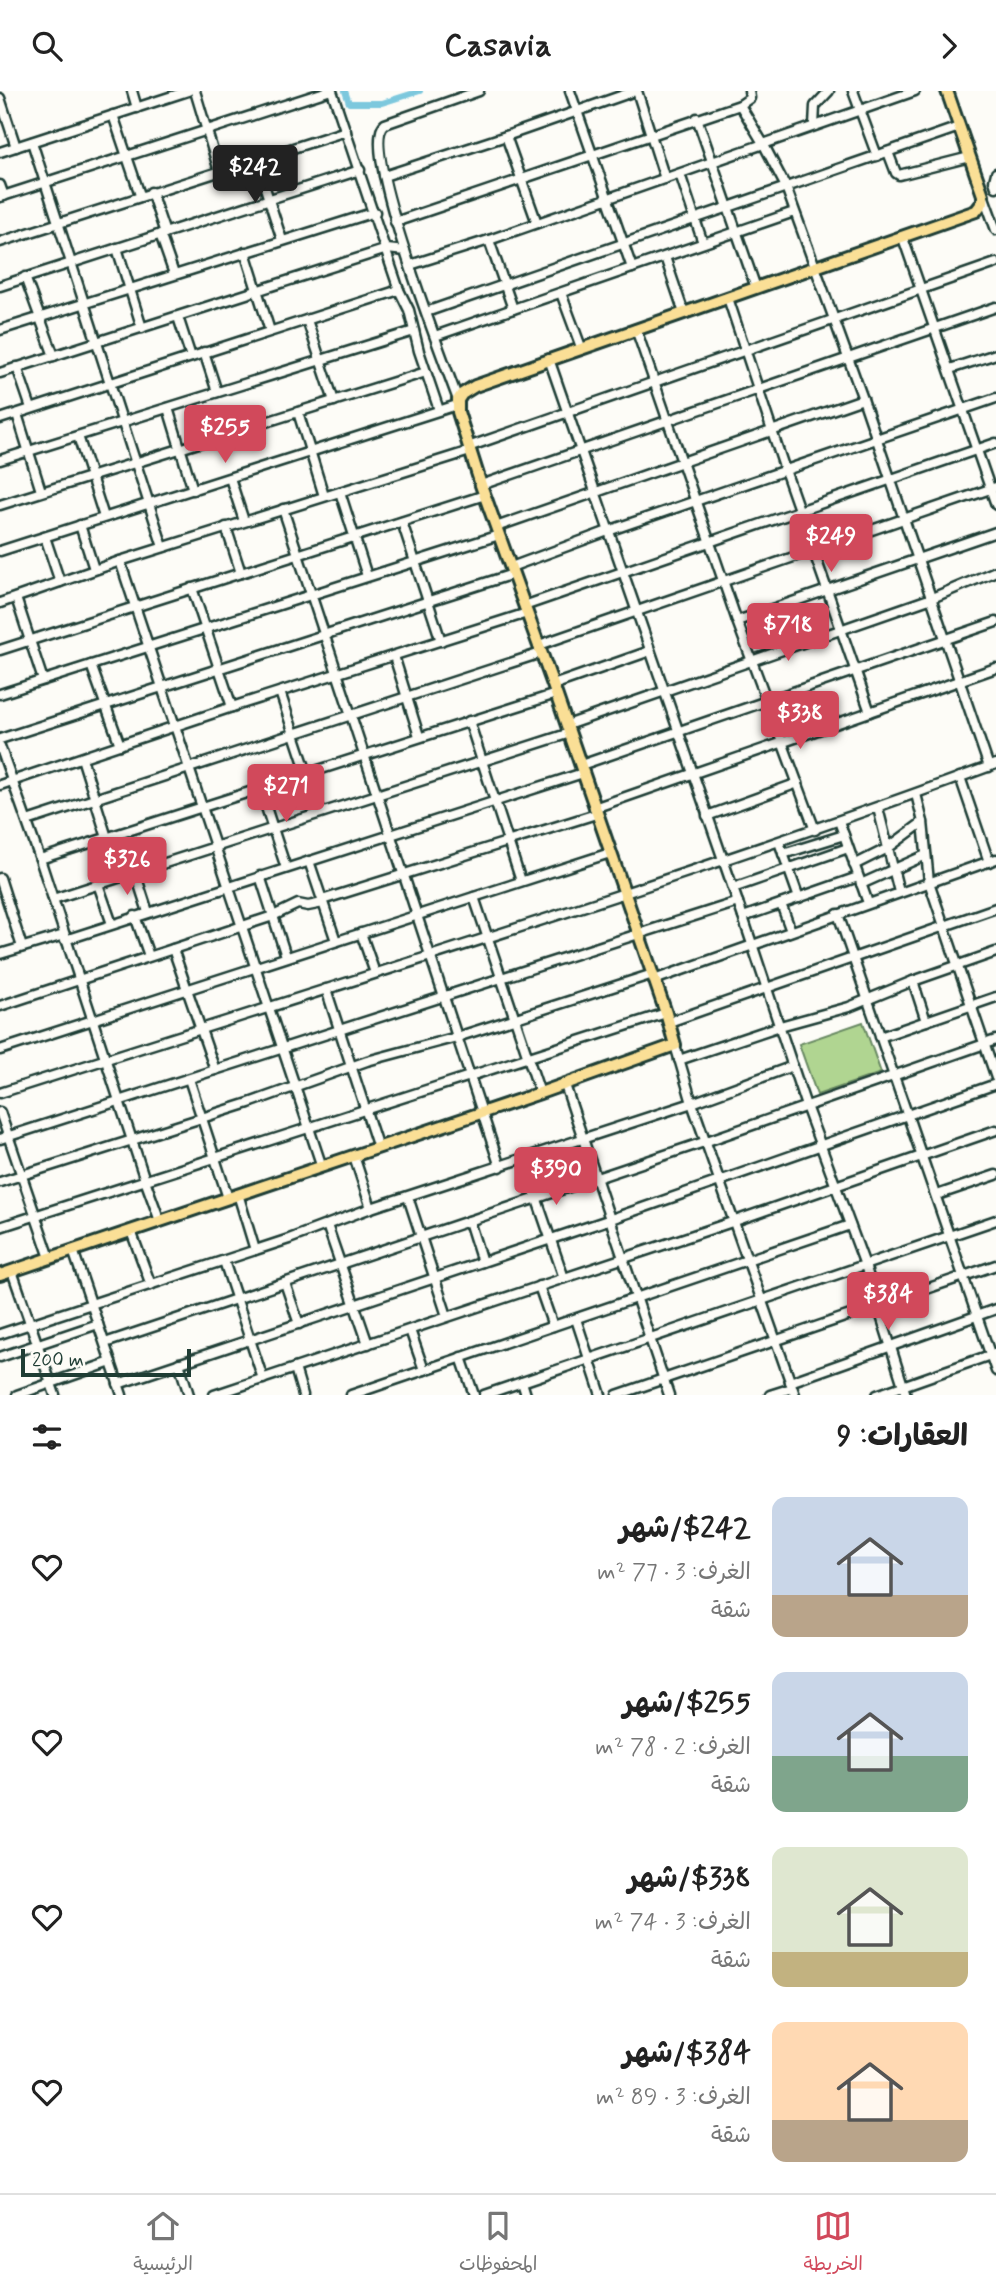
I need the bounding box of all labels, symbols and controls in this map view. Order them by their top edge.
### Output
text: Casavia [444,25,552,67]
icon: search [28,27,66,65]
icon: forward [930,27,968,65]
pin: $242 [214,145,296,205]
text: $242 [229,153,281,183]
pin: $255 [184,405,266,465]
text: $255 [200,413,250,443]
pin: $249 [790,515,872,574]
text: $249 [806,522,856,552]
pin: $718 [747,603,829,663]
text: $718 [763,611,813,641]
pin: $338 [759,691,841,751]
text: $338 [777,699,823,729]
pin: $271 [245,765,327,824]
text: $271 [263,772,309,802]
pin: $326 [86,837,168,897]
text: $326 [104,845,150,875]
pin: $390 [515,1147,597,1207]
text: $390 [530,1155,582,1185]
pin: $384 [847,1273,929,1332]
text: $384 [863,1280,913,1310]
scale bar [21,1346,191,1378]
text: 200 m [32,1348,84,1373]
text: العقارات: 9 [837,1417,968,1456]
icon: filters [28,1418,66,1456]
text: $242/شهر [620,1509,751,1548]
icon: home [828,1525,912,1609]
icon: heart [28,1548,66,1586]
text: الغرف: 3 · 77 m² [597,1558,751,1588]
text: شقة [711,1596,751,1626]
text: $255/شهر [623,1684,751,1723]
icon: home [828,1700,912,1784]
icon: heart [28,1723,66,1761]
text: الغرف: 2 · 78 m² [595,1733,751,1763]
text: شقة [711,1771,751,1801]
text: $338/شهر [628,1859,751,1898]
icon: home [828,1875,912,1959]
icon: heart [28,1898,66,1936]
text: الغرف: 3 · 74 m² [595,1908,751,1938]
text: شقة [711,1946,751,1976]
text: $384/شهر [623,2034,751,2073]
icon: home [828,2050,912,2134]
icon: heart [28,2073,66,2111]
text: الغرف: 3 · 89 m² [596,2083,751,2113]
text: شقة [711,2121,751,2151]
tab: الرئيسية [133,2207,193,2280]
tab: المحفوظات [459,2207,537,2280]
tab: الخريطة [804,2207,863,2280]

